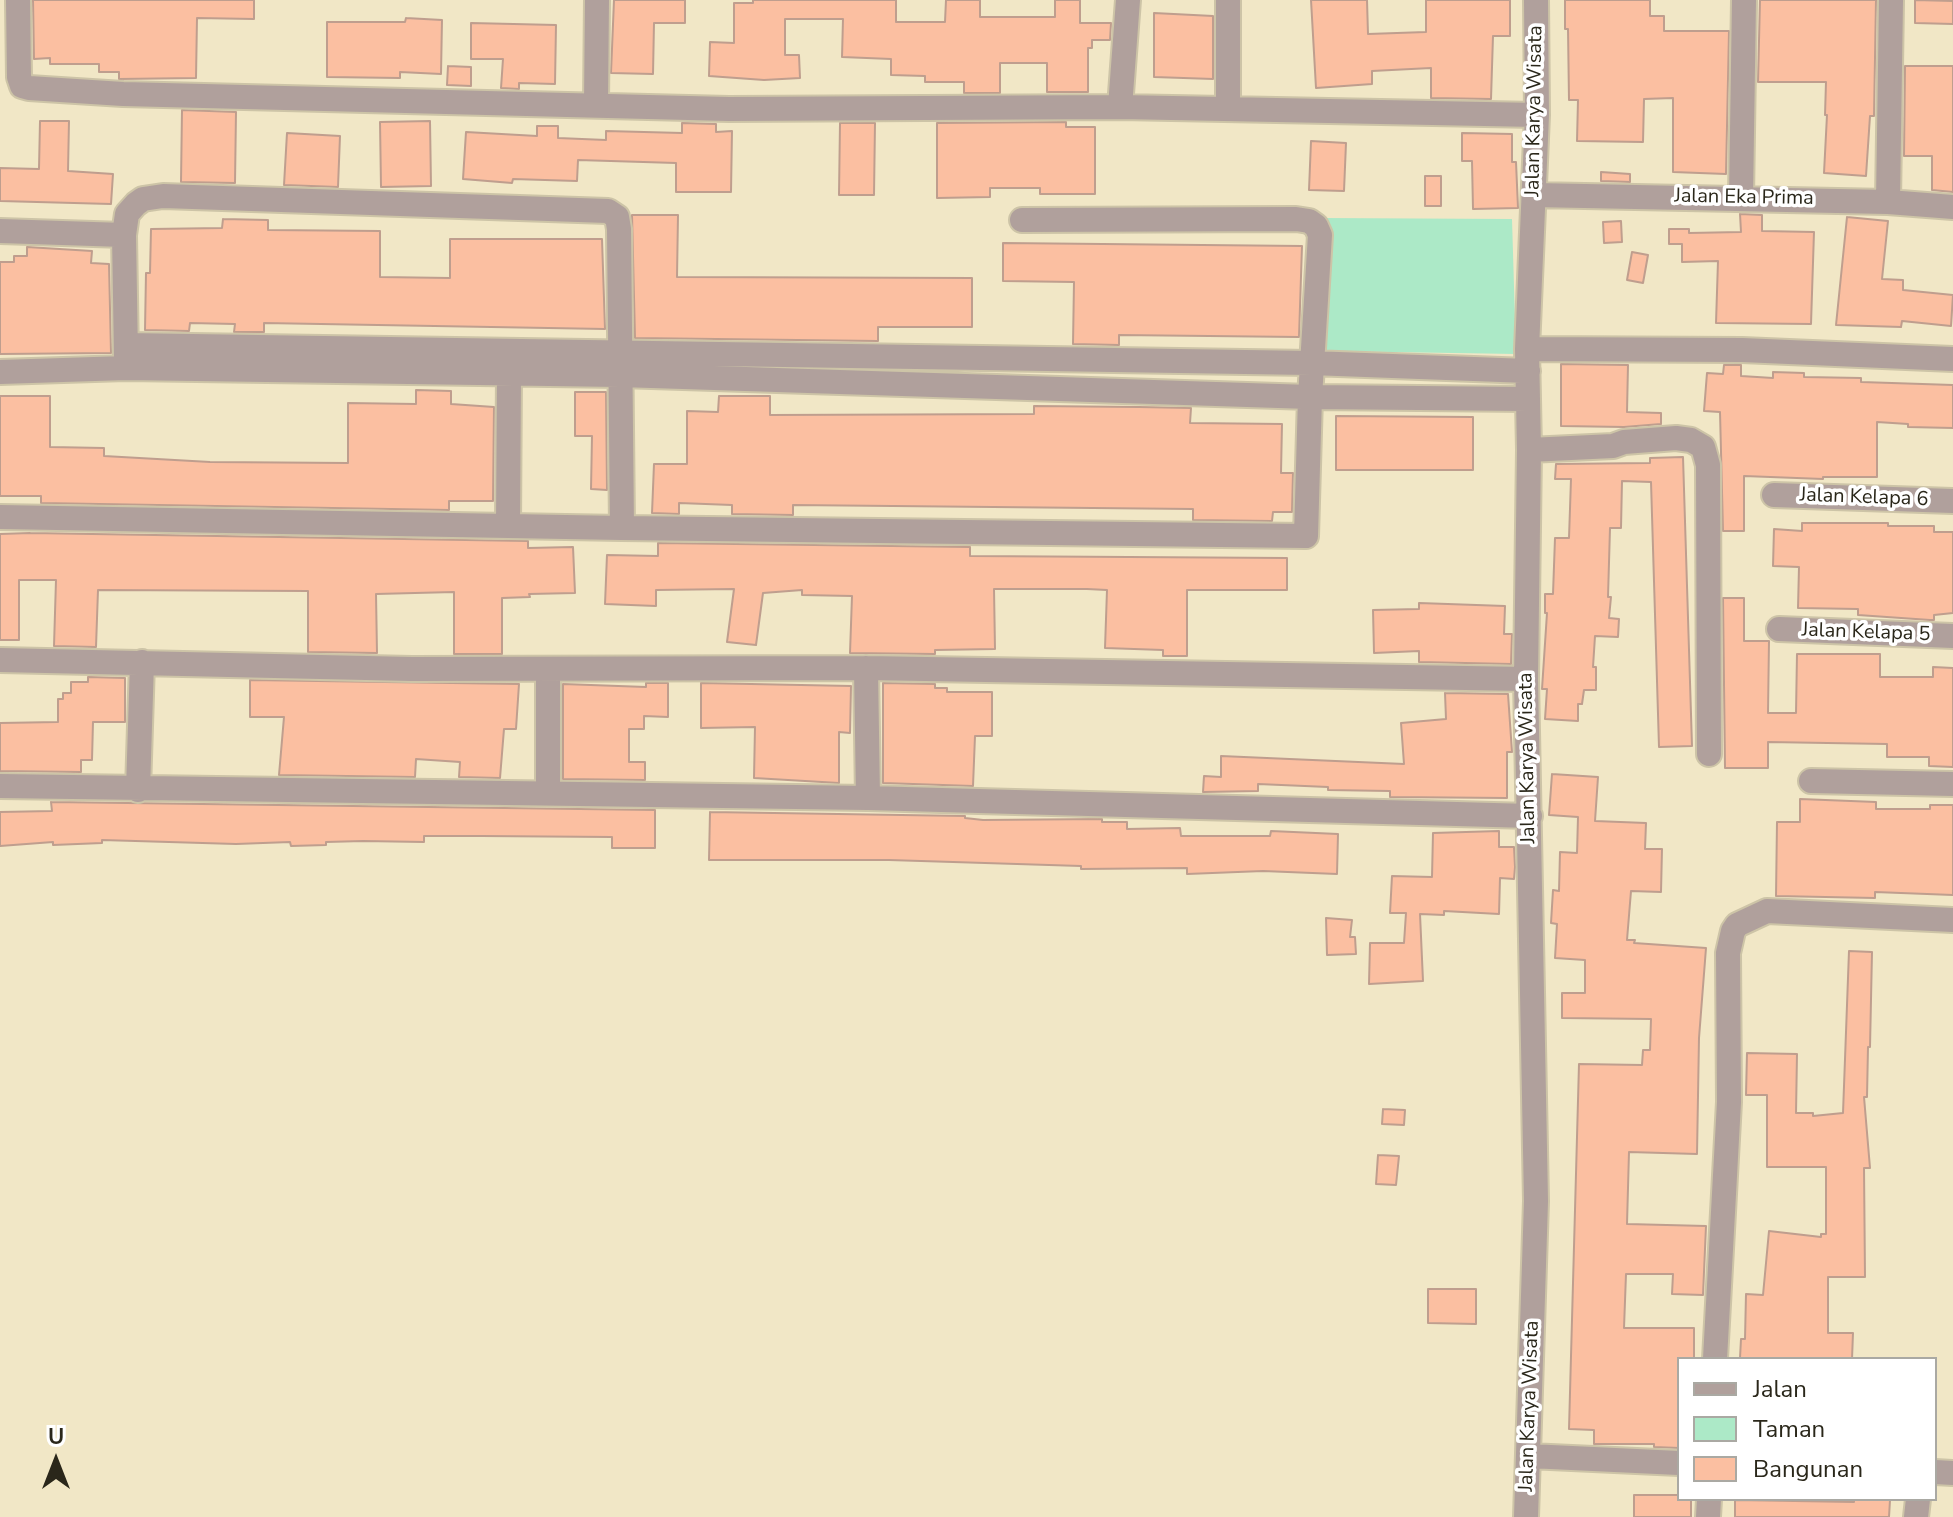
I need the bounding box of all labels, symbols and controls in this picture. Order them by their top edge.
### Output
street label: Jalan Karya Wisata [1522,25,1548,197]
street label: Jalan Eka Prima [1674,185,1814,211]
street label: Jalan Kelapa 6 [1799,484,1929,512]
street label: Jalan Kelapa 5 [1801,619,1931,647]
street label: Jalan Karya Wisata [1515,672,1541,844]
street label: Jalan Karya Wisata [1515,1320,1545,1492]
legend [1677,1357,1937,1501]
text: Jalan [1753,1373,1807,1405]
text: Taman [1753,1413,1825,1445]
north arrow [16,1421,96,1501]
text: U [48,1422,64,1452]
text: Bangunan [1753,1453,1863,1485]

